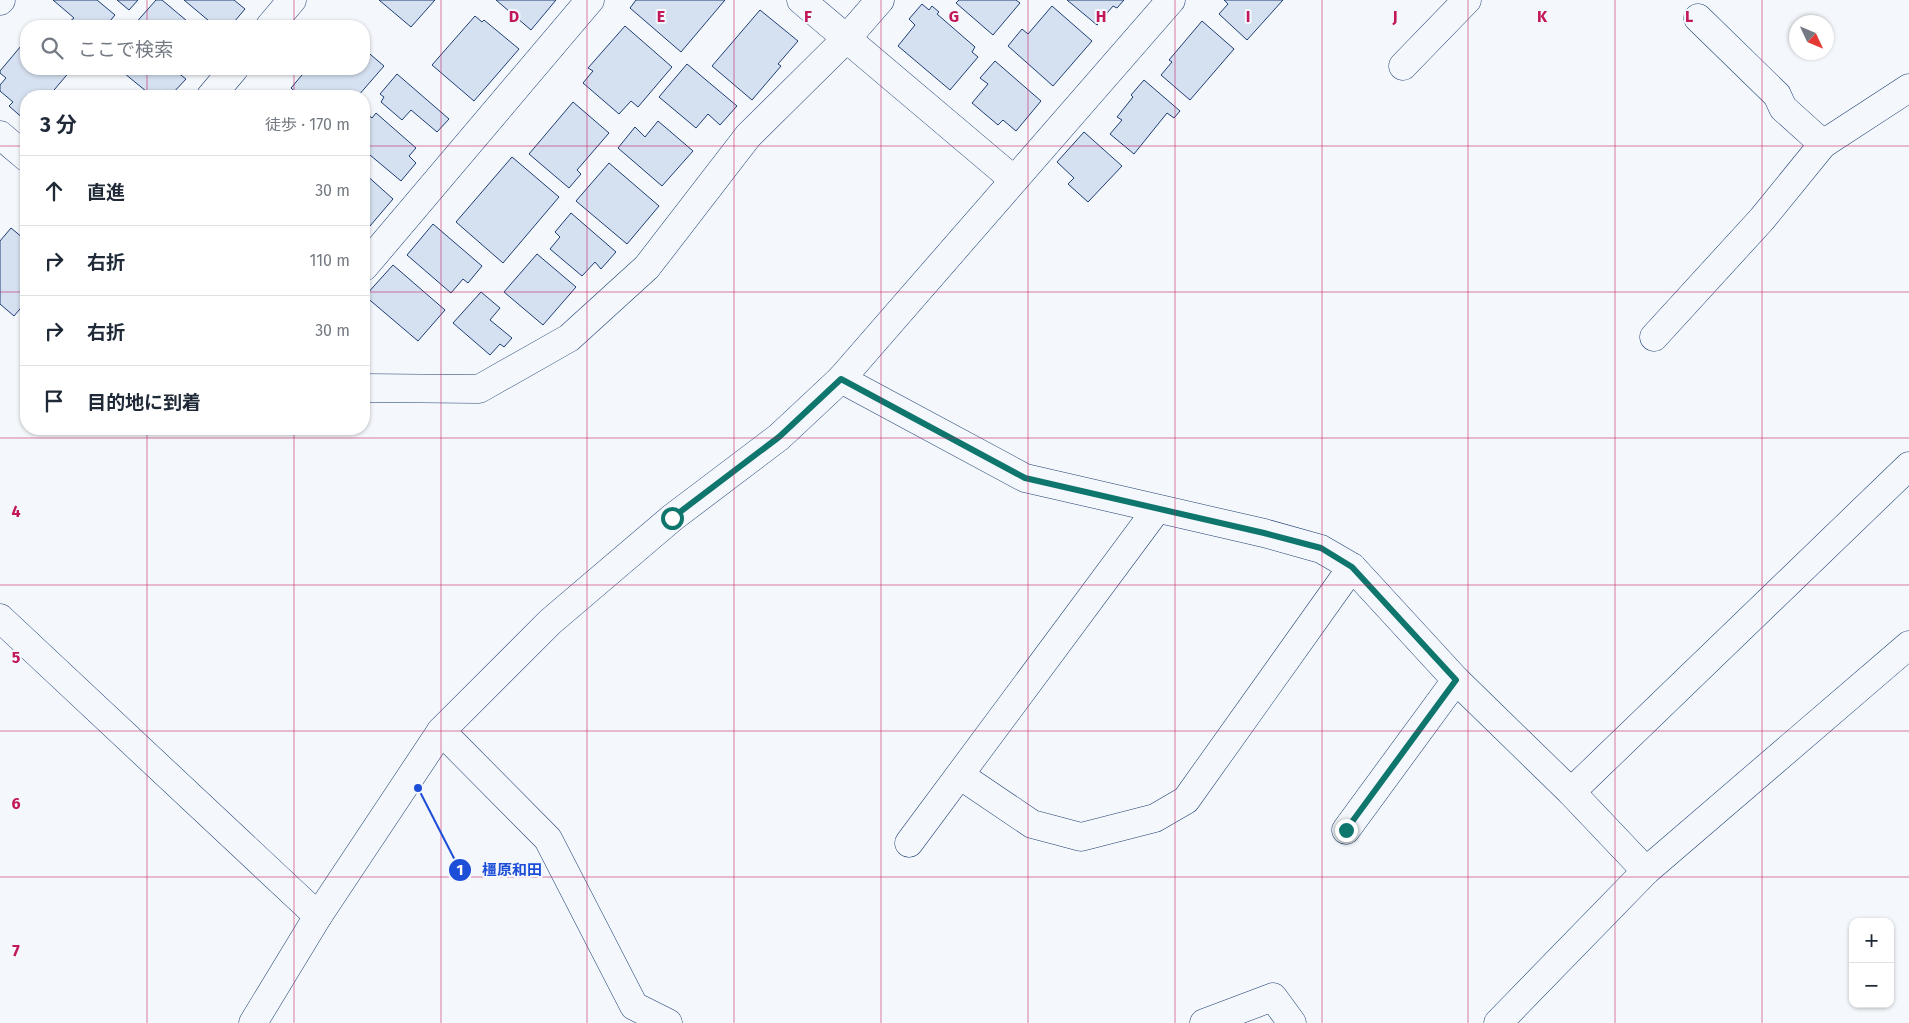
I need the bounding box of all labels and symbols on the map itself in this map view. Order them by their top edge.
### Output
text: D [509,7,519,26]
text: E [657,7,665,26]
text: F [804,7,812,26]
text: G [949,7,959,26]
text: H [1096,7,1106,26]
text: I [1246,7,1250,26]
text: J [1391,7,1398,26]
text: K [1537,7,1548,26]
text: L [1685,7,1693,26]
north arrow [1789,15,1834,60]
text: 4 [11,502,21,521]
route start [661,507,684,530]
text: 5 [12,648,21,667]
text: 6 [11,794,21,813]
route end [1335,819,1358,842]
callout: 橿原和田 [447,855,552,885]
text: 1 [457,861,463,879]
text: 橿原和田 [482,861,542,879]
text: 7 [12,941,20,960]

